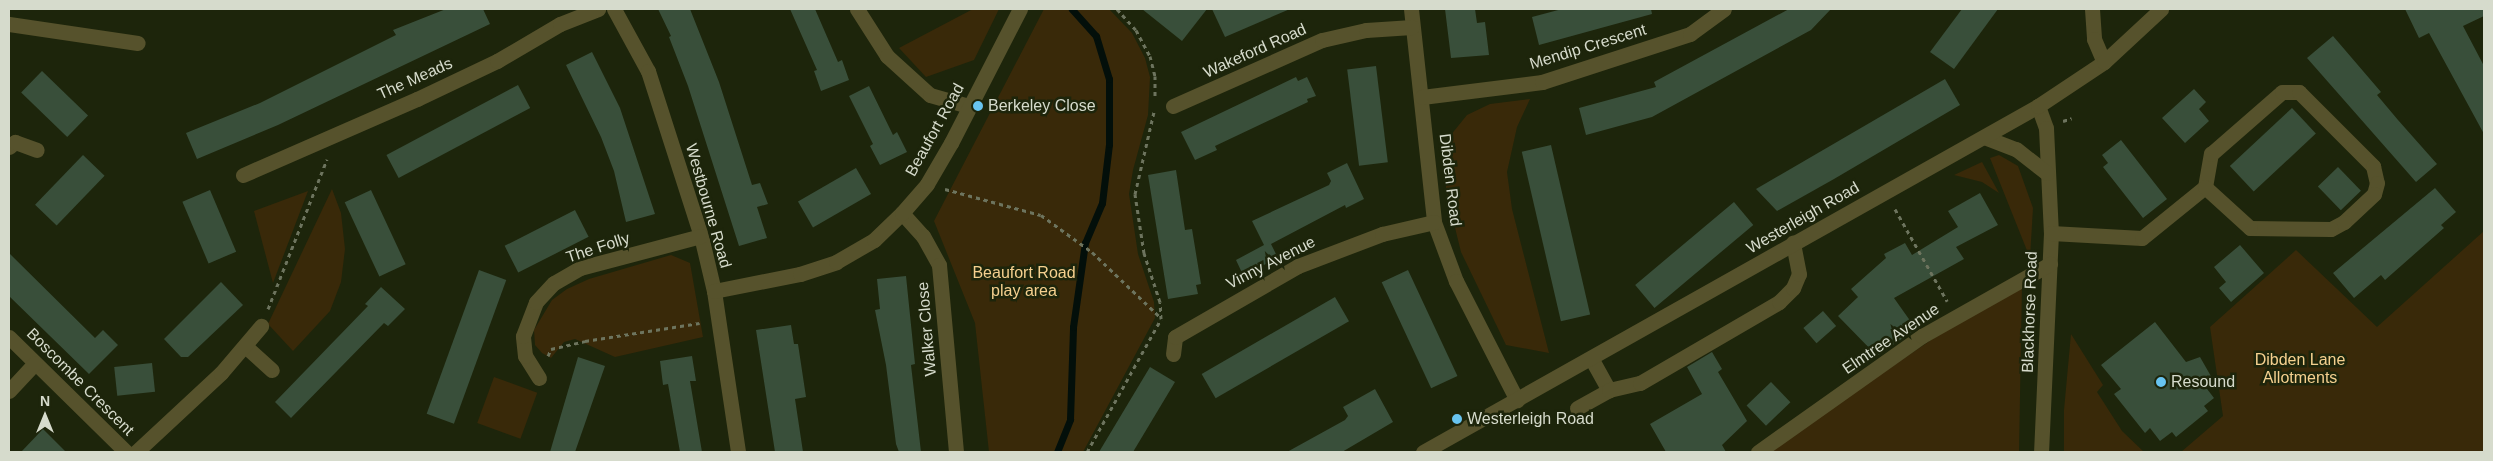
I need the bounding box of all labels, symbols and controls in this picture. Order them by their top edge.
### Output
street label: Wakeford Road [1201,20,1309,82]
street label: Mendip Crescent [1527,20,1649,74]
street label: The Meads [375,54,455,104]
street label: Beaufort Road [902,80,968,180]
place label: Berkeley Close [988,96,1096,116]
marker: Berkeley Close [972,100,984,112]
street label: Dibden Road [1435,132,1465,228]
street label: Westbourne Road [681,142,735,270]
street label: Westerleigh Road [1743,178,1863,258]
street label: The Folly [564,229,632,267]
street label: Vinny Avenue [1223,232,1319,294]
street label: Blackhorse Road [2018,251,2042,373]
park label: Beaufort Road play area [972,263,1076,301]
street label: Walker Close [913,281,941,377]
street label: Elmtree Avenue [1839,299,1943,379]
street label: Boscombe Crescent [22,324,138,440]
park label: Dibden Lane Allotments [2255,350,2345,388]
place label: Resound [2171,372,2235,392]
marker: Resound [2155,376,2167,388]
north arrow [20,391,70,441]
text: N [40,393,50,409]
place label: Westerleigh Road [1467,409,1594,429]
marker: Westerleigh Road [1451,413,1463,425]

